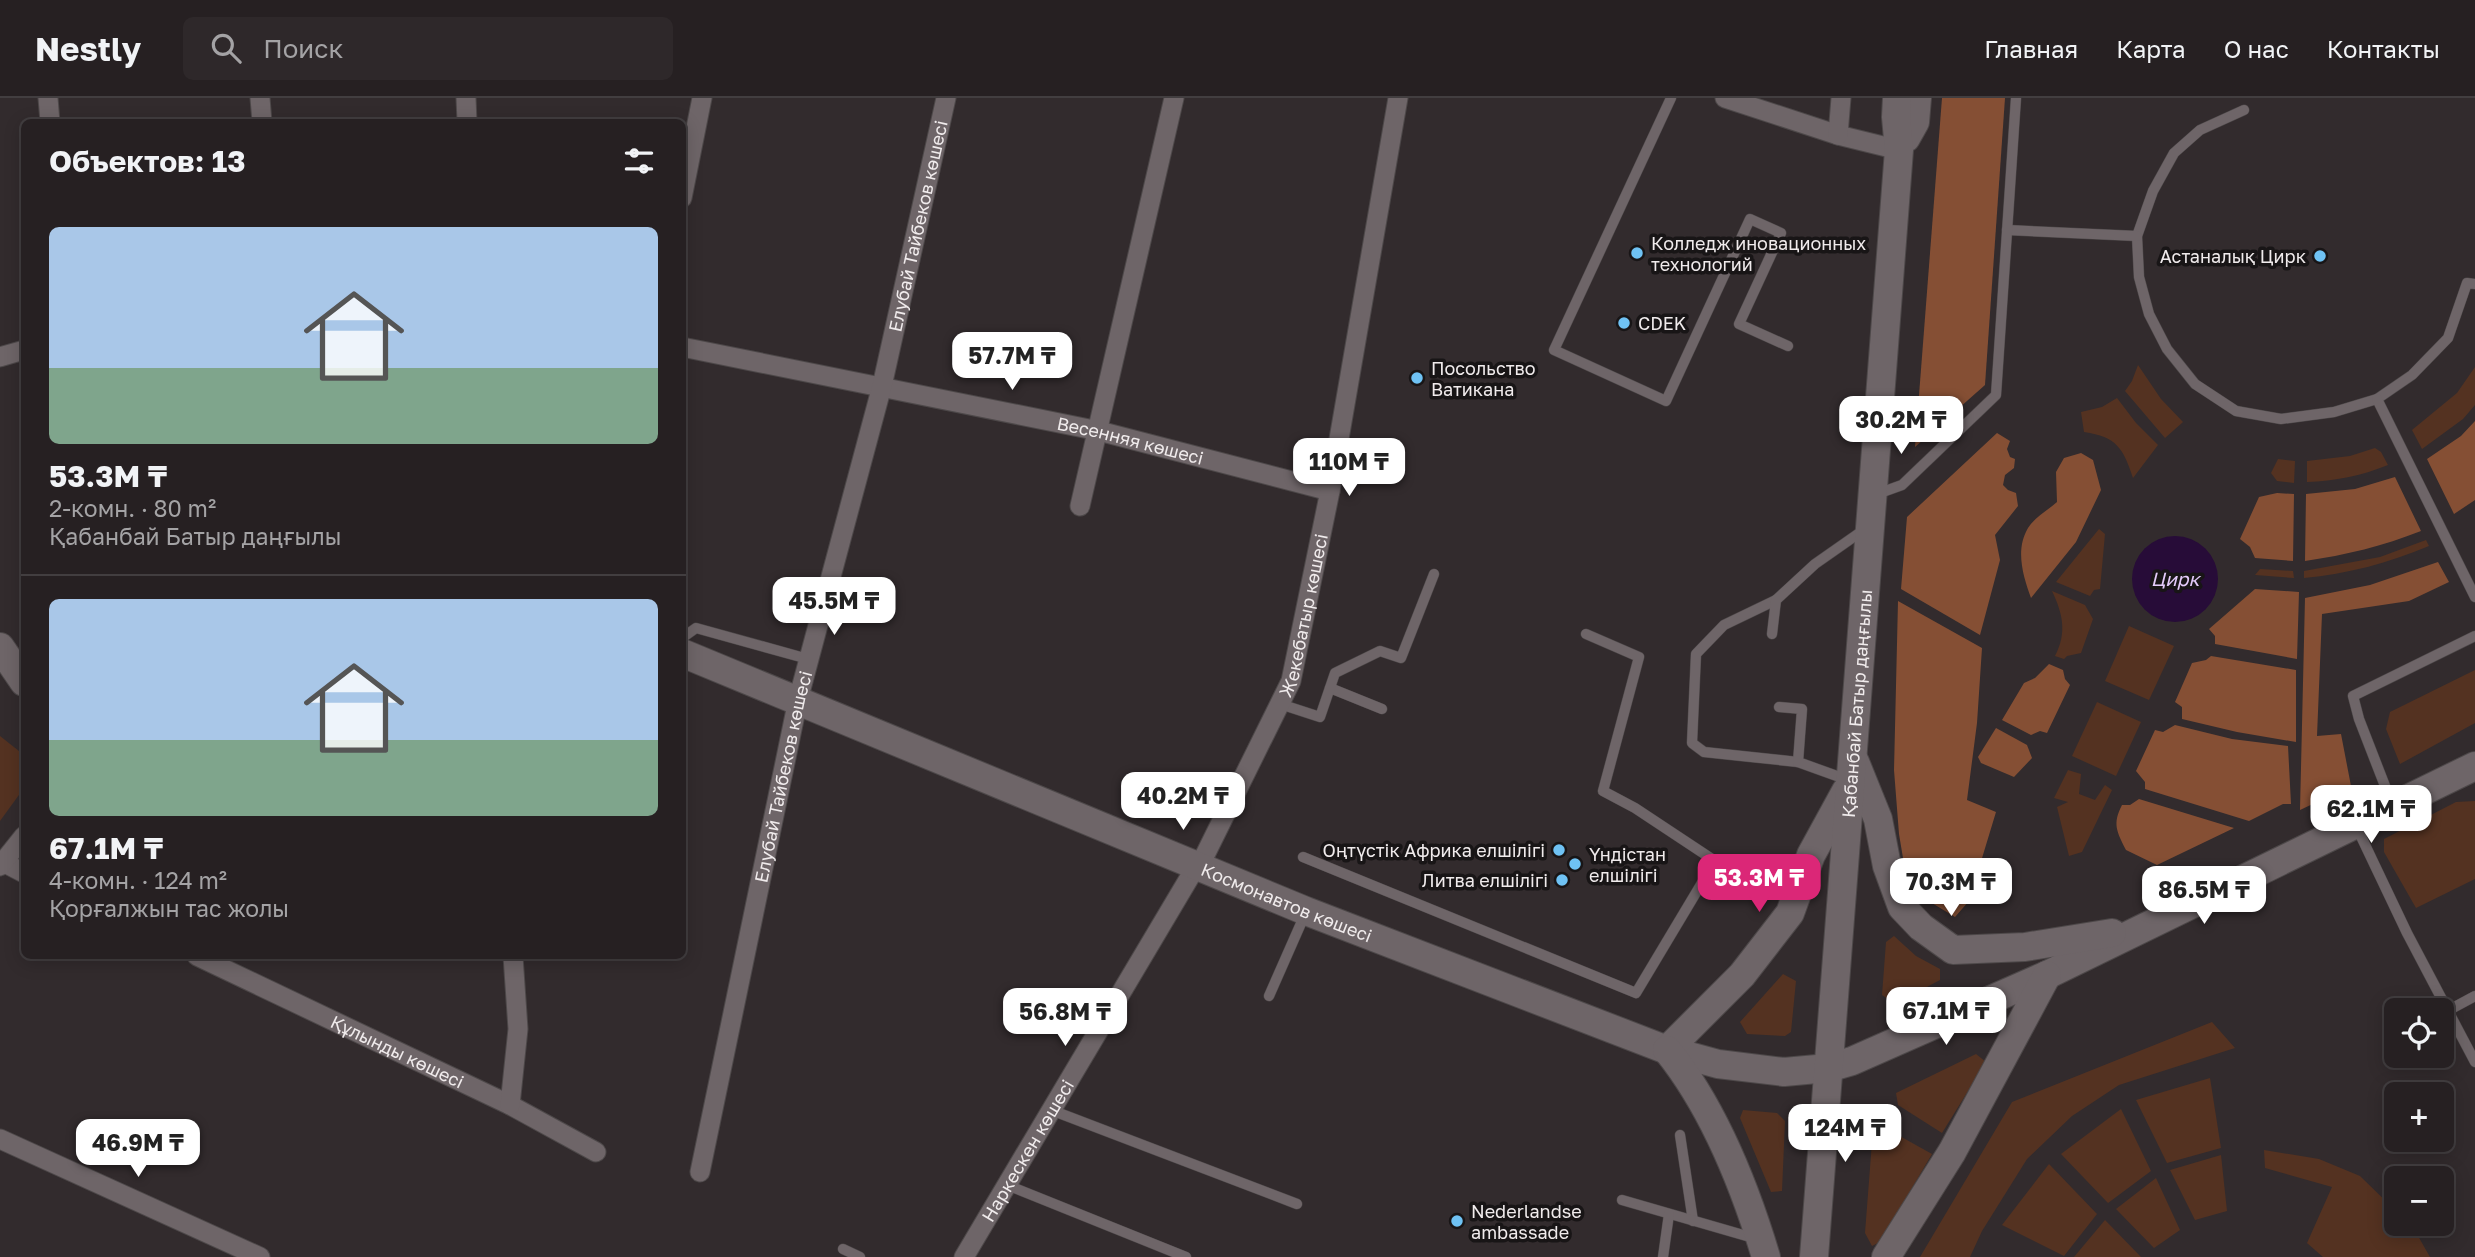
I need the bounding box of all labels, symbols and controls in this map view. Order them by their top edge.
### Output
search box [183,17,673,80]
text: Nestly [35,29,141,68]
icon: search [207,29,245,67]
text: Поиск [263,33,343,64]
text: Главная [1984,34,2078,63]
text: Карта [2116,34,2186,63]
text: О нас [2224,34,2289,63]
text: Контакты [2327,34,2440,63]
street label: Елубай Тайбеков көшесі [883,118,952,334]
icon: filters [620,142,658,180]
text: Объектов: 13 [49,143,246,179]
place label: Колледж иновационных технологий [1651,232,1866,275]
marker: Колледж иновационных технологий [1629,245,1645,261]
place label: Астаналық Цирк [2160,245,2306,267]
marker: Астаналық Цирк [2312,248,2328,264]
icon: home [291,273,417,399]
place label: CDEK [1638,312,1686,334]
marker: CDEK [1616,315,1632,331]
pin: 57.7M ₸ [947,332,1077,392]
text: 57.7M ₸ [968,341,1056,369]
place label: Посольство Ватикана [1431,357,1536,400]
marker: Посольство Ватикана [1409,370,1425,386]
pin: 30.2M ₸ [1836,396,1966,456]
text: 30.2M ₸ [1855,405,1947,433]
street label: Весенняя көшесі [1055,412,1206,469]
pin: 110M ₸ [1292,438,1406,498]
text: 110M ₸ [1309,447,1389,475]
text: 53.3M ₸ [49,458,167,494]
text: 2-комн. · 80 m² [49,494,216,522]
text: Қабанбай Батыр даңғылы [49,522,341,550]
street label: Жекебатыр көшесі [1274,532,1332,701]
water label: Цирк [2151,567,2201,590]
pin: 45.5M ₸ [769,578,899,637]
text: 45.5M ₸ [789,586,879,614]
street label: Қабанбай Батыр даңғылы [1837,589,1876,819]
icon: home [291,645,417,771]
street label: Елубай Тайбеков көшесі [749,668,816,884]
pin: 40.2M ₸ [1118,772,1248,832]
text: 40.2M ₸ [1137,781,1229,809]
pin: 62.1M ₸ [2306,786,2436,845]
text: 62.1M ₸ [2326,794,2416,822]
text: 67.1M ₸ [49,830,163,866]
place label: Оңтүстік Африка елшілігі [1323,839,1545,861]
marker: Оңтүстік Африка елшілігі [1551,842,1567,858]
place label: Үндістан елшілігі [1589,843,1666,886]
pin: 53.3M ₸ [1694,854,1824,914]
marker: Үндістан елшілігі [1567,856,1583,872]
street label: Космонавтов көшесі [1198,858,1375,946]
pin: 70.3M ₸ [1886,858,2016,918]
text: 53.3M ₸ [1714,863,1804,891]
text: 4-комн. · 124 m² [49,866,227,894]
pin: 86.5M ₸ [2139,866,2269,926]
text: 70.3M ₸ [1906,867,1996,895]
place label: Литва елшілігі [1422,869,1548,891]
marker: Литва елшілігі [1554,872,1570,888]
text: 86.5M ₸ [2158,875,2250,903]
text: Қорғалжын тас жолы [49,894,289,922]
pin: 56.8M ₸ [1000,988,1130,1048]
pin: 67.1M ₸ [1881,988,2011,1047]
text: 67.1M ₸ [1902,996,1990,1024]
text: 56.8M ₸ [1019,997,1111,1025]
map controls [2384,998,2454,1236]
button: locate [2384,998,2454,1068]
street label: Құлынды көшесі [327,1010,468,1093]
street label: Наркескен көшесі [977,1075,1078,1225]
button: + [2384,1082,2454,1152]
pin: 124M ₸ [1788,1104,1902,1164]
text: 124M ₸ [1804,1113,1886,1141]
pin: 46.9M ₸ [73,1119,203,1179]
text: 46.9M ₸ [92,1128,184,1156]
button: − [2384,1166,2454,1236]
place label: Nederlandse ambassade [1471,1200,1582,1243]
marker: Nederlandse ambassade [1449,1213,1465,1229]

